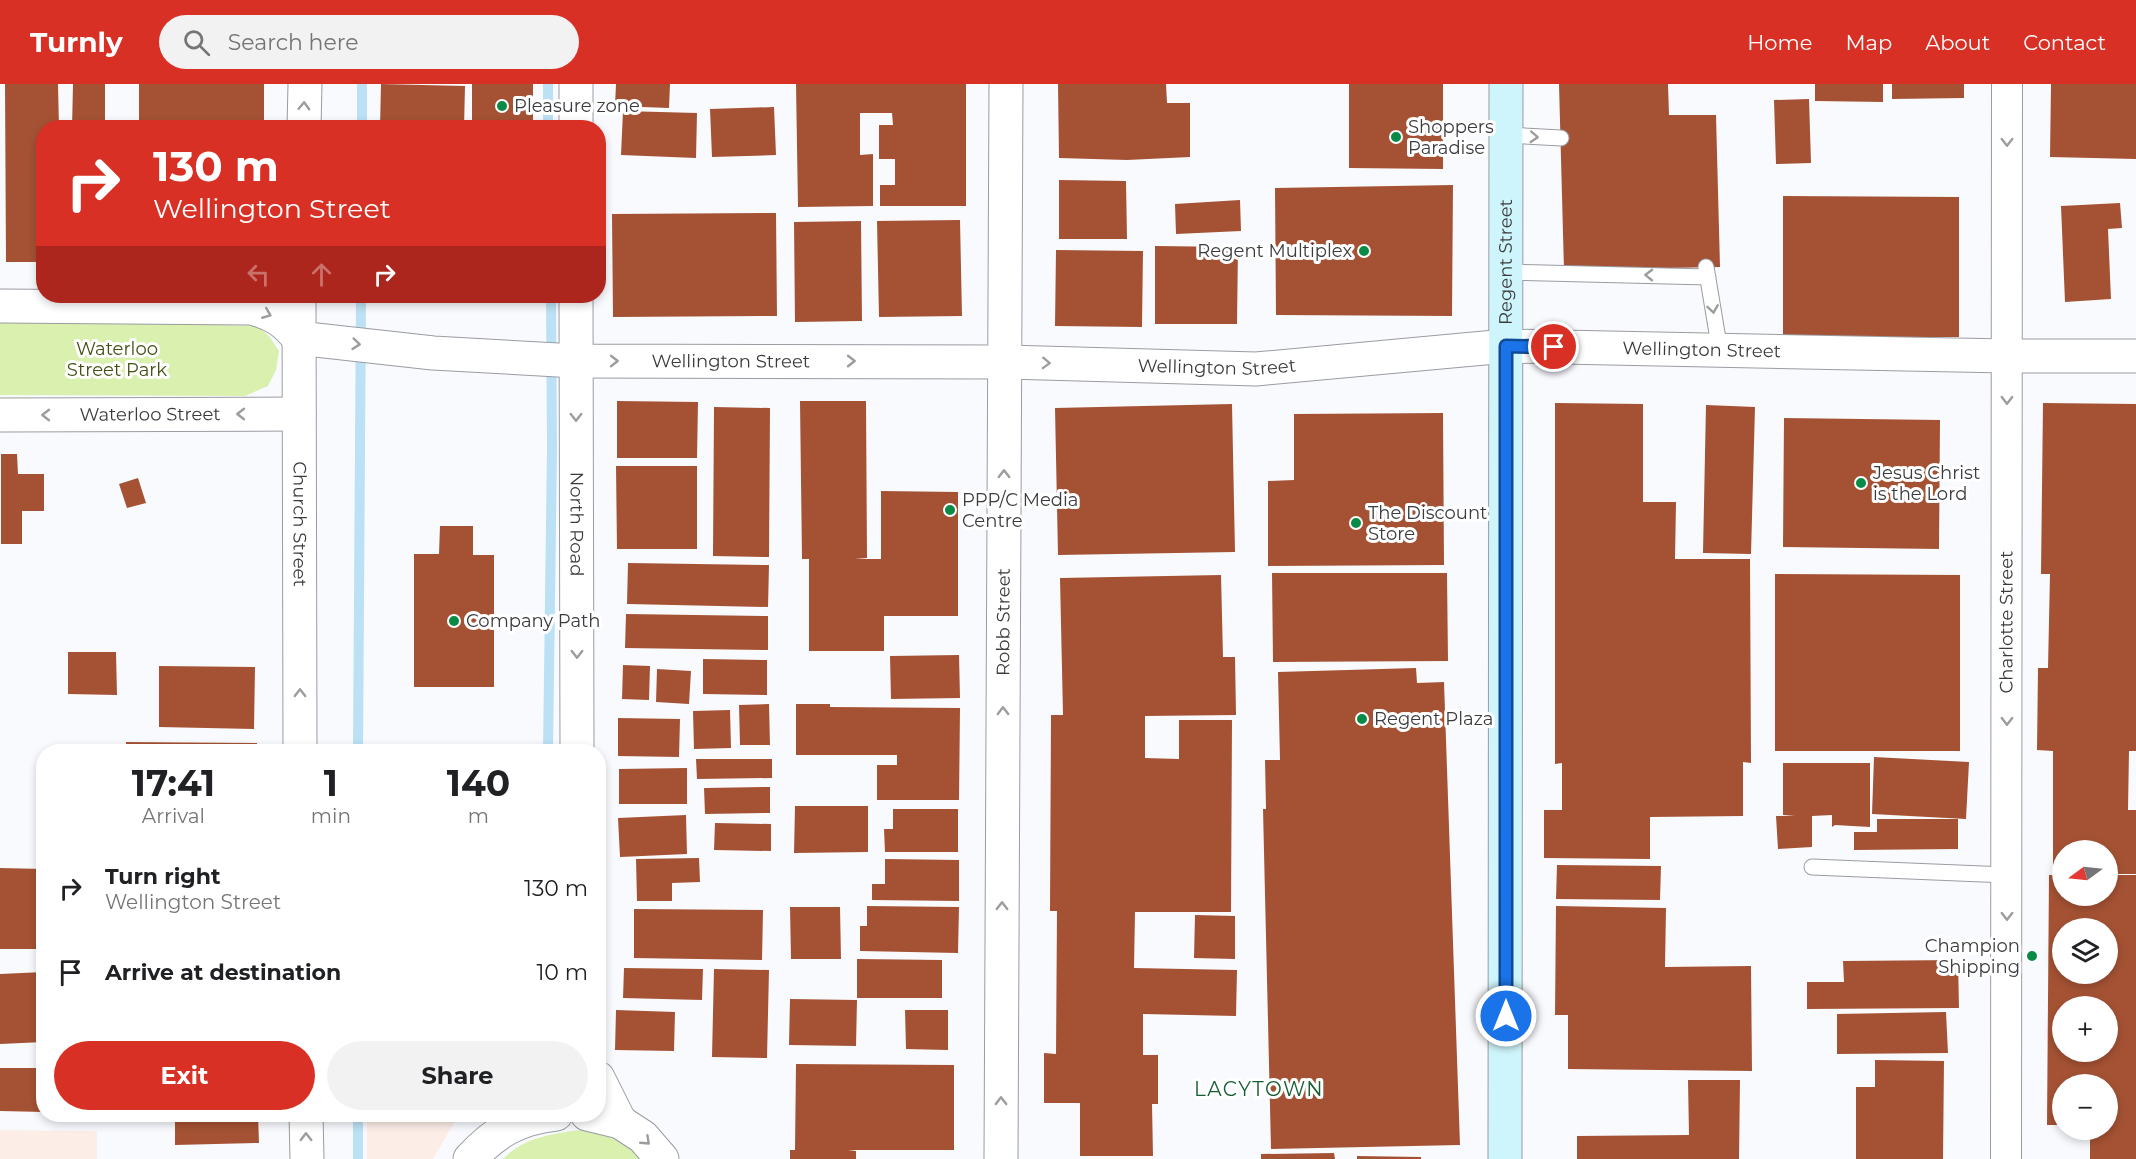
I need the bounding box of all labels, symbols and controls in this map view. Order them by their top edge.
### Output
search box [159,15,579,69]
text: Turnly [30,25,123,59]
icon: search [180,26,213,59]
text: Search here [228,29,359,56]
text: Home [1747,30,1812,55]
text: Map [1845,30,1892,55]
text: About [1925,30,1990,55]
text: Contact [2023,30,2106,55]
place label: Pleasure zone [514,95,640,117]
marker: Pleasure zone [495,99,509,113]
one-way arrow [298,101,311,110]
place label: Shoppers Paradise [1408,116,1494,159]
marker: Shoppers Paradise [1389,130,1403,144]
one-way arrow [1529,130,1538,143]
one-way arrow [2001,138,2013,147]
text: 130 m [153,140,279,192]
icon: right [54,144,132,222]
text: Wellington Street [153,192,391,225]
street label: Regent Street [1495,199,1517,325]
place label: Regent Multiplex [1197,240,1352,262]
marker: Regent Multiplex [1357,244,1371,258]
icon: left [242,258,275,291]
icon: ahead [305,258,338,291]
icon: right [368,258,401,291]
one-way arrow [1645,269,1654,282]
one-way arrow [1706,304,1719,314]
one-way arrow [261,307,272,319]
pin [1528,321,1579,372]
icon: arrive [1537,330,1570,363]
street label: Wellington Street [1622,337,1781,362]
park label: Waterloo Street Park [67,338,167,381]
one-way arrow [352,338,361,350]
street label: Wellington Street [652,350,810,373]
street label: Wellington Street [1137,354,1297,380]
one-way arrow [609,355,618,367]
one-way arrow [846,355,855,367]
one-way arrow [1041,356,1050,369]
one-way arrow [2001,396,2013,405]
street label: Waterloo Street [79,403,221,426]
one-way arrow [236,408,245,420]
one-way arrow [41,409,50,421]
one-way arrow [570,412,582,421]
street label: Church Street [288,461,311,587]
place label: Jesus Christ is the Lord [1872,462,1980,505]
one-way arrow [998,469,1010,478]
street label: North Road [565,472,588,576]
marker: Jesus Christ is the Lord [1854,476,1868,490]
place label: PPP/C Media Centre [962,489,1078,532]
place label: The Discount Store [1368,502,1487,545]
marker: PPP/C Media Centre [943,503,957,517]
marker: The Discount Store [1349,516,1363,530]
street label: Charlotte Street [1995,551,2018,693]
street label: Robb Street [992,568,1015,676]
place label: Company Path [466,610,601,632]
marker: Company Path [447,614,461,628]
one-way arrow [571,649,583,658]
one-way arrow [294,689,306,698]
one-way arrow [997,706,1009,715]
place label: Regent Plaza [1374,708,1493,730]
marker: Regent Plaza [1355,712,1369,726]
one-way arrow [2001,717,2013,726]
text: 17:41 [132,761,215,805]
text: 1 [324,761,338,805]
text: 140 [447,761,510,805]
text: Arrival [142,804,205,828]
text: min [311,804,351,828]
text: m [468,804,489,828]
north arrow [2052,840,2118,906]
map controls [2052,840,2118,1140]
text: Turn right [105,863,220,890]
icon: right [54,872,87,905]
text: 130 m [524,875,588,902]
text: Wellington Street [105,890,281,914]
one-way arrow [996,901,1008,910]
one-way arrow [2001,912,2013,921]
button: layers [2052,918,2118,984]
place label: Champion Shipping [1925,935,2020,978]
marker: Champion Shipping [2025,949,2039,963]
icon: arrive [54,956,87,989]
text: Arrive at destination [105,959,341,986]
text: 10 m [536,959,588,986]
position arrow [1474,984,1538,1048]
button: + [2052,996,2118,1062]
button: Exit [54,1041,315,1110]
button: Share [327,1041,588,1110]
button: − [2052,1074,2118,1140]
district label: LACYTOWN [1194,1077,1324,1101]
one-way arrow [995,1096,1007,1105]
one-way arrow [300,1132,313,1141]
one-way arrow [639,1134,649,1145]

